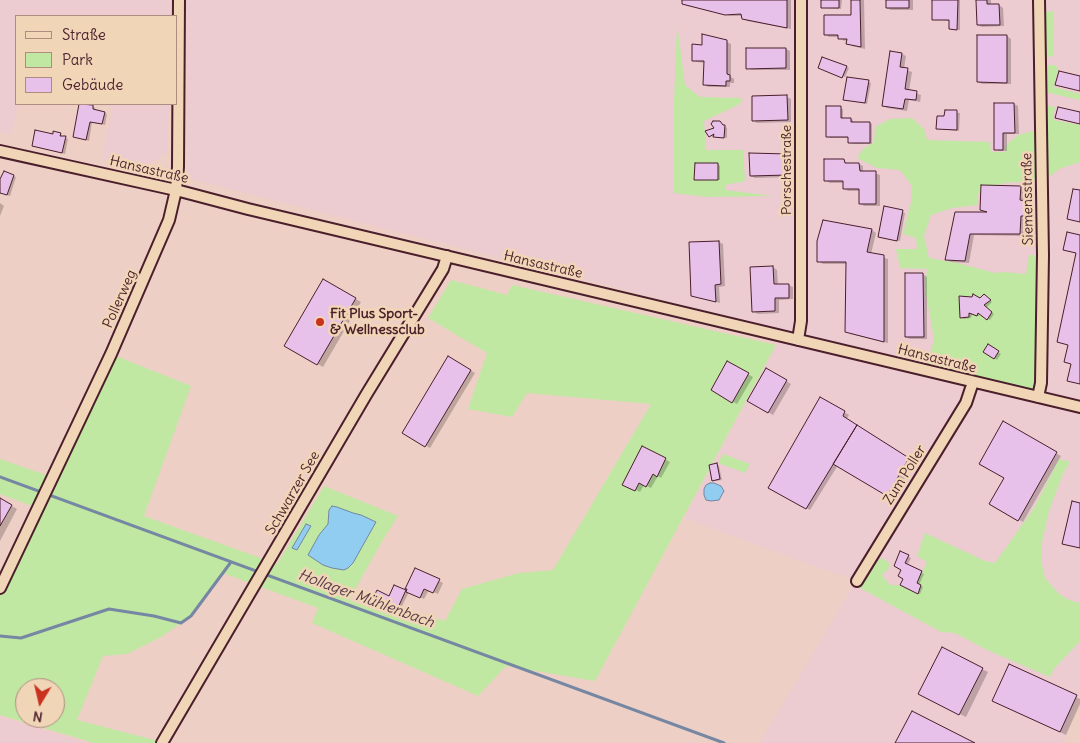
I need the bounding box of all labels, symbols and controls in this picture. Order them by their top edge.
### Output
legend [15,15,178,105]
text: Straße [62,25,106,44]
text: Park [62,50,93,69]
text: Gebäude [62,75,123,94]
street label: Porschestraße [779,125,795,215]
street label: Hansastraße [108,153,190,187]
street label: Siemensstraße [1019,153,1037,245]
street label: Hansastraße [502,248,584,282]
street label: Pollerweg [100,267,140,331]
place label: Fit Plus Sport- & Wellnessclub [330,306,425,338]
marker: Fit Plus Sport- & Wellnessclub [314,316,326,328]
street label: Hansastraße [896,341,978,377]
street label: Zum Poller [880,442,930,508]
street label: Schwarzer See [262,448,324,538]
water label: Hollager Mühlenbach [296,566,436,632]
north arrow [15,678,65,728]
text: N [32,707,44,726]

